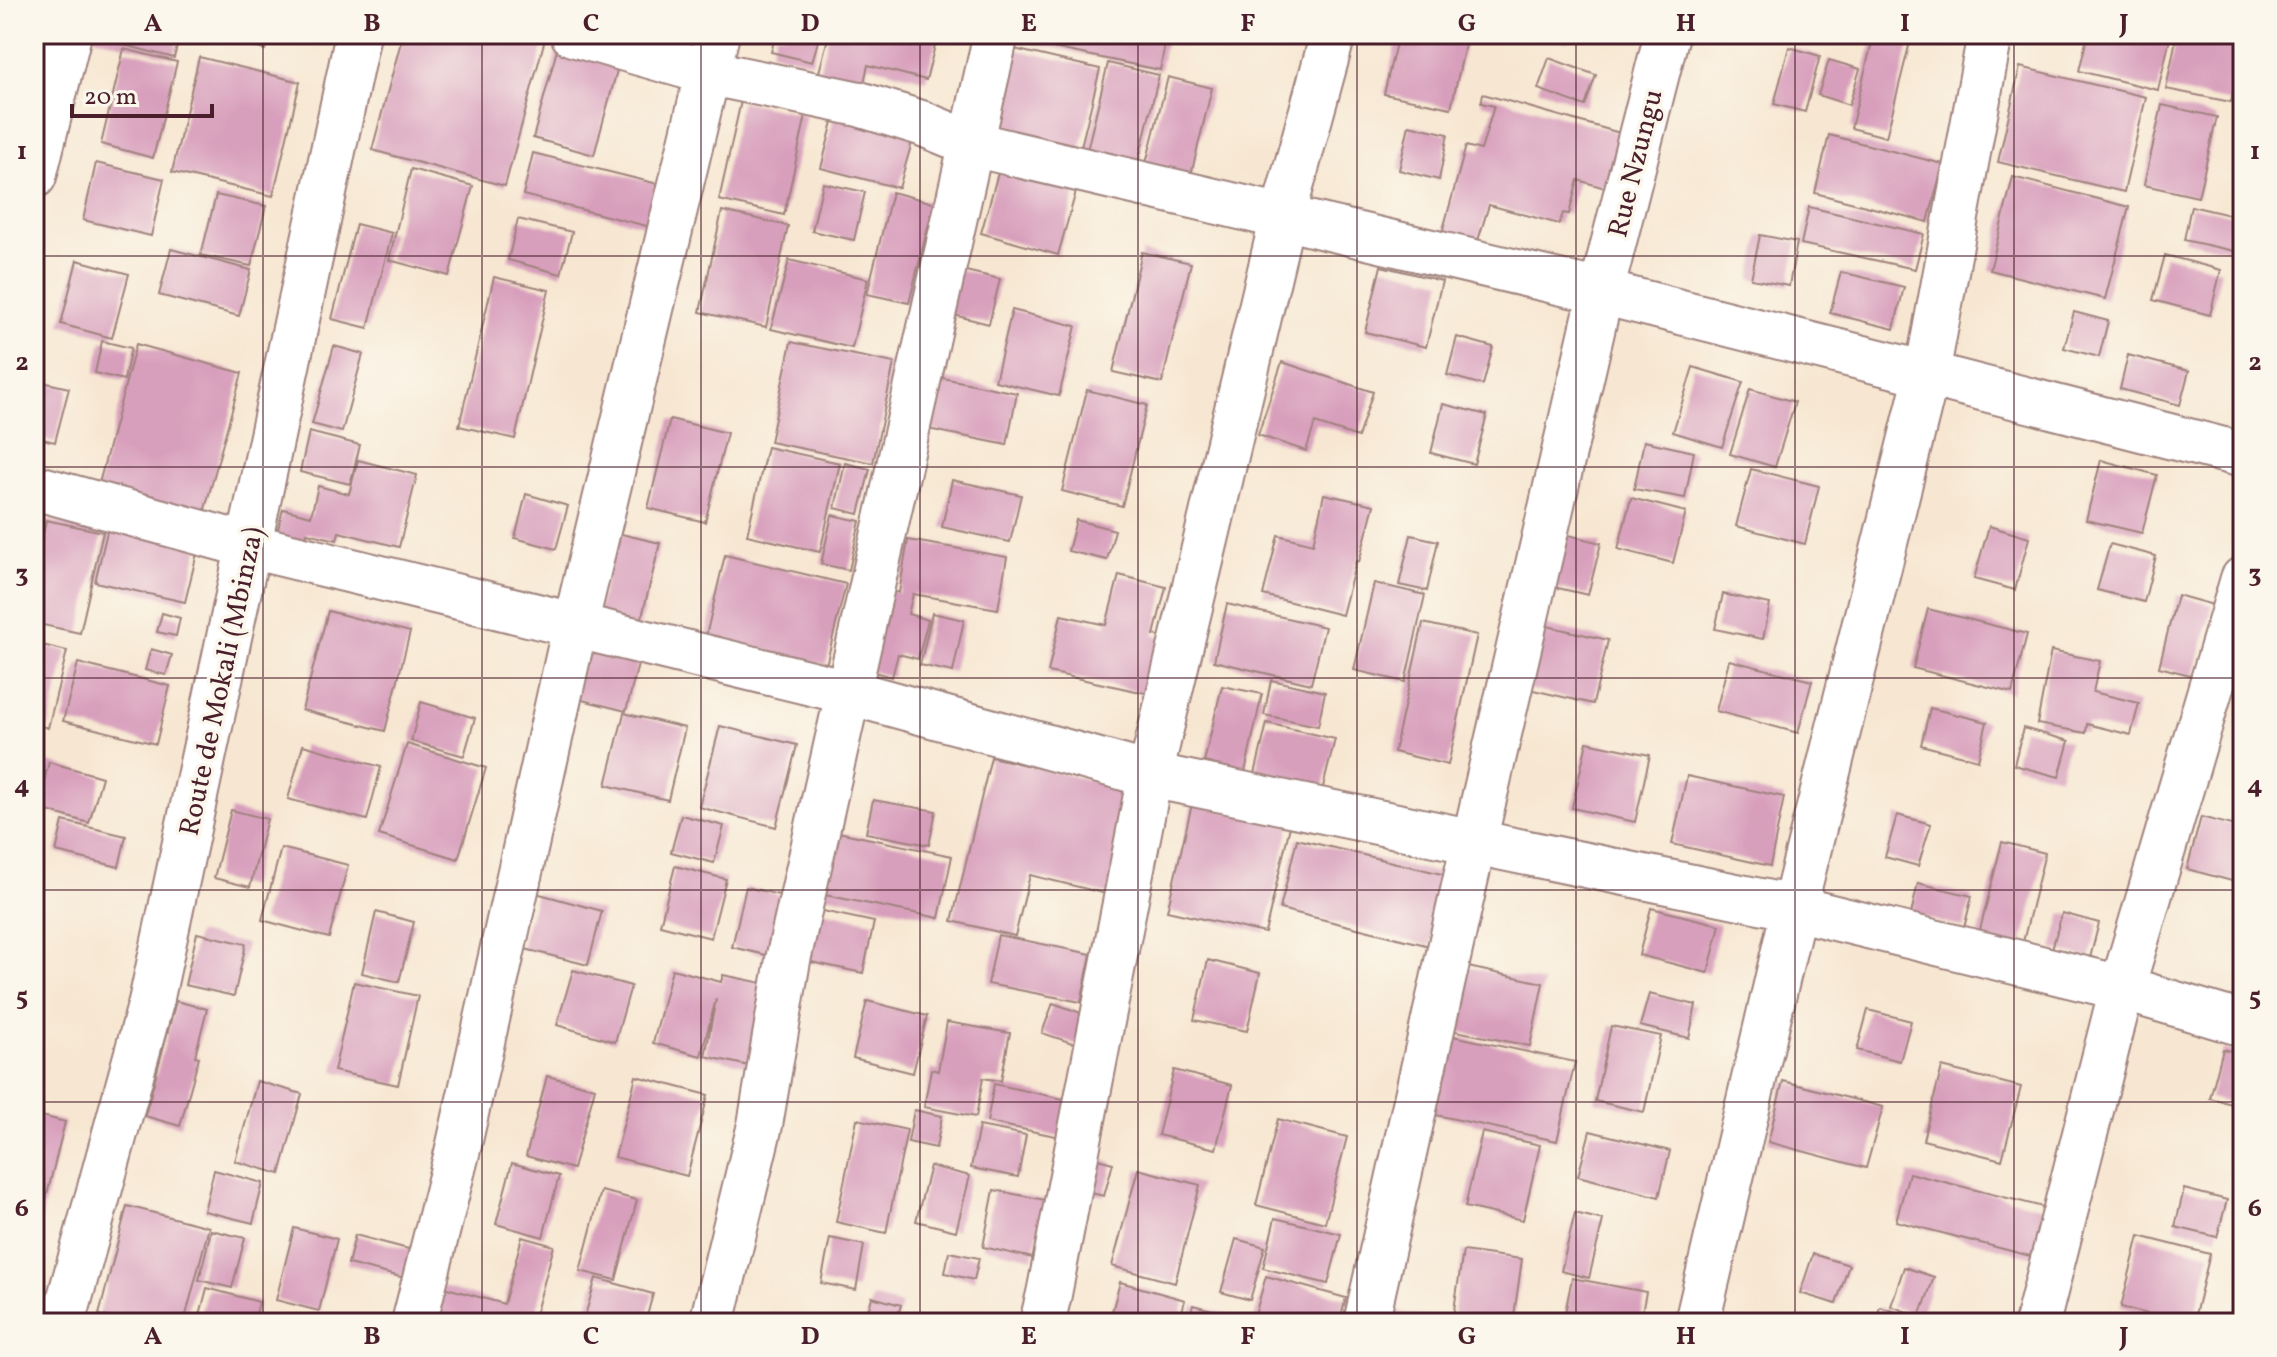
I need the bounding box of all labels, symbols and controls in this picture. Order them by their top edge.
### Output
text: A [144,6,163,42]
text: B [363,6,381,42]
text: C [583,6,599,42]
text: D [800,6,820,42]
text: E [1021,6,1037,42]
text: F [1240,6,1256,42]
text: G [1458,6,1476,42]
text: H [1676,6,1696,42]
text: I [1900,6,1910,42]
text: J [2118,6,2129,42]
scale bar [72,68,212,118]
text: 20 m [84,81,137,115]
street label: Rue Nzungu [1599,86,1674,242]
text: 1 [17,134,27,170]
text: 1 [2250,134,2260,170]
text: 2 [15,345,29,381]
text: 2 [2248,345,2262,381]
street label: Route de Mokali (Mbinza) [171,523,274,840]
text: 3 [15,557,29,593]
text: 3 [2248,557,2262,593]
text: 4 [14,768,30,804]
text: 4 [2247,768,2263,804]
text: 5 [16,980,28,1016]
text: 5 [2249,980,2261,1016]
text: 6 [15,1191,29,1227]
text: 6 [2248,1191,2262,1227]
text: A [144,1319,163,1355]
text: B [363,1319,381,1355]
text: C [583,1319,599,1355]
text: D [800,1319,820,1355]
text: E [1021,1319,1037,1355]
text: F [1240,1319,1256,1355]
text: G [1458,1319,1476,1355]
text: H [1676,1319,1696,1355]
text: I [1900,1319,1910,1355]
text: J [2118,1319,2129,1355]

